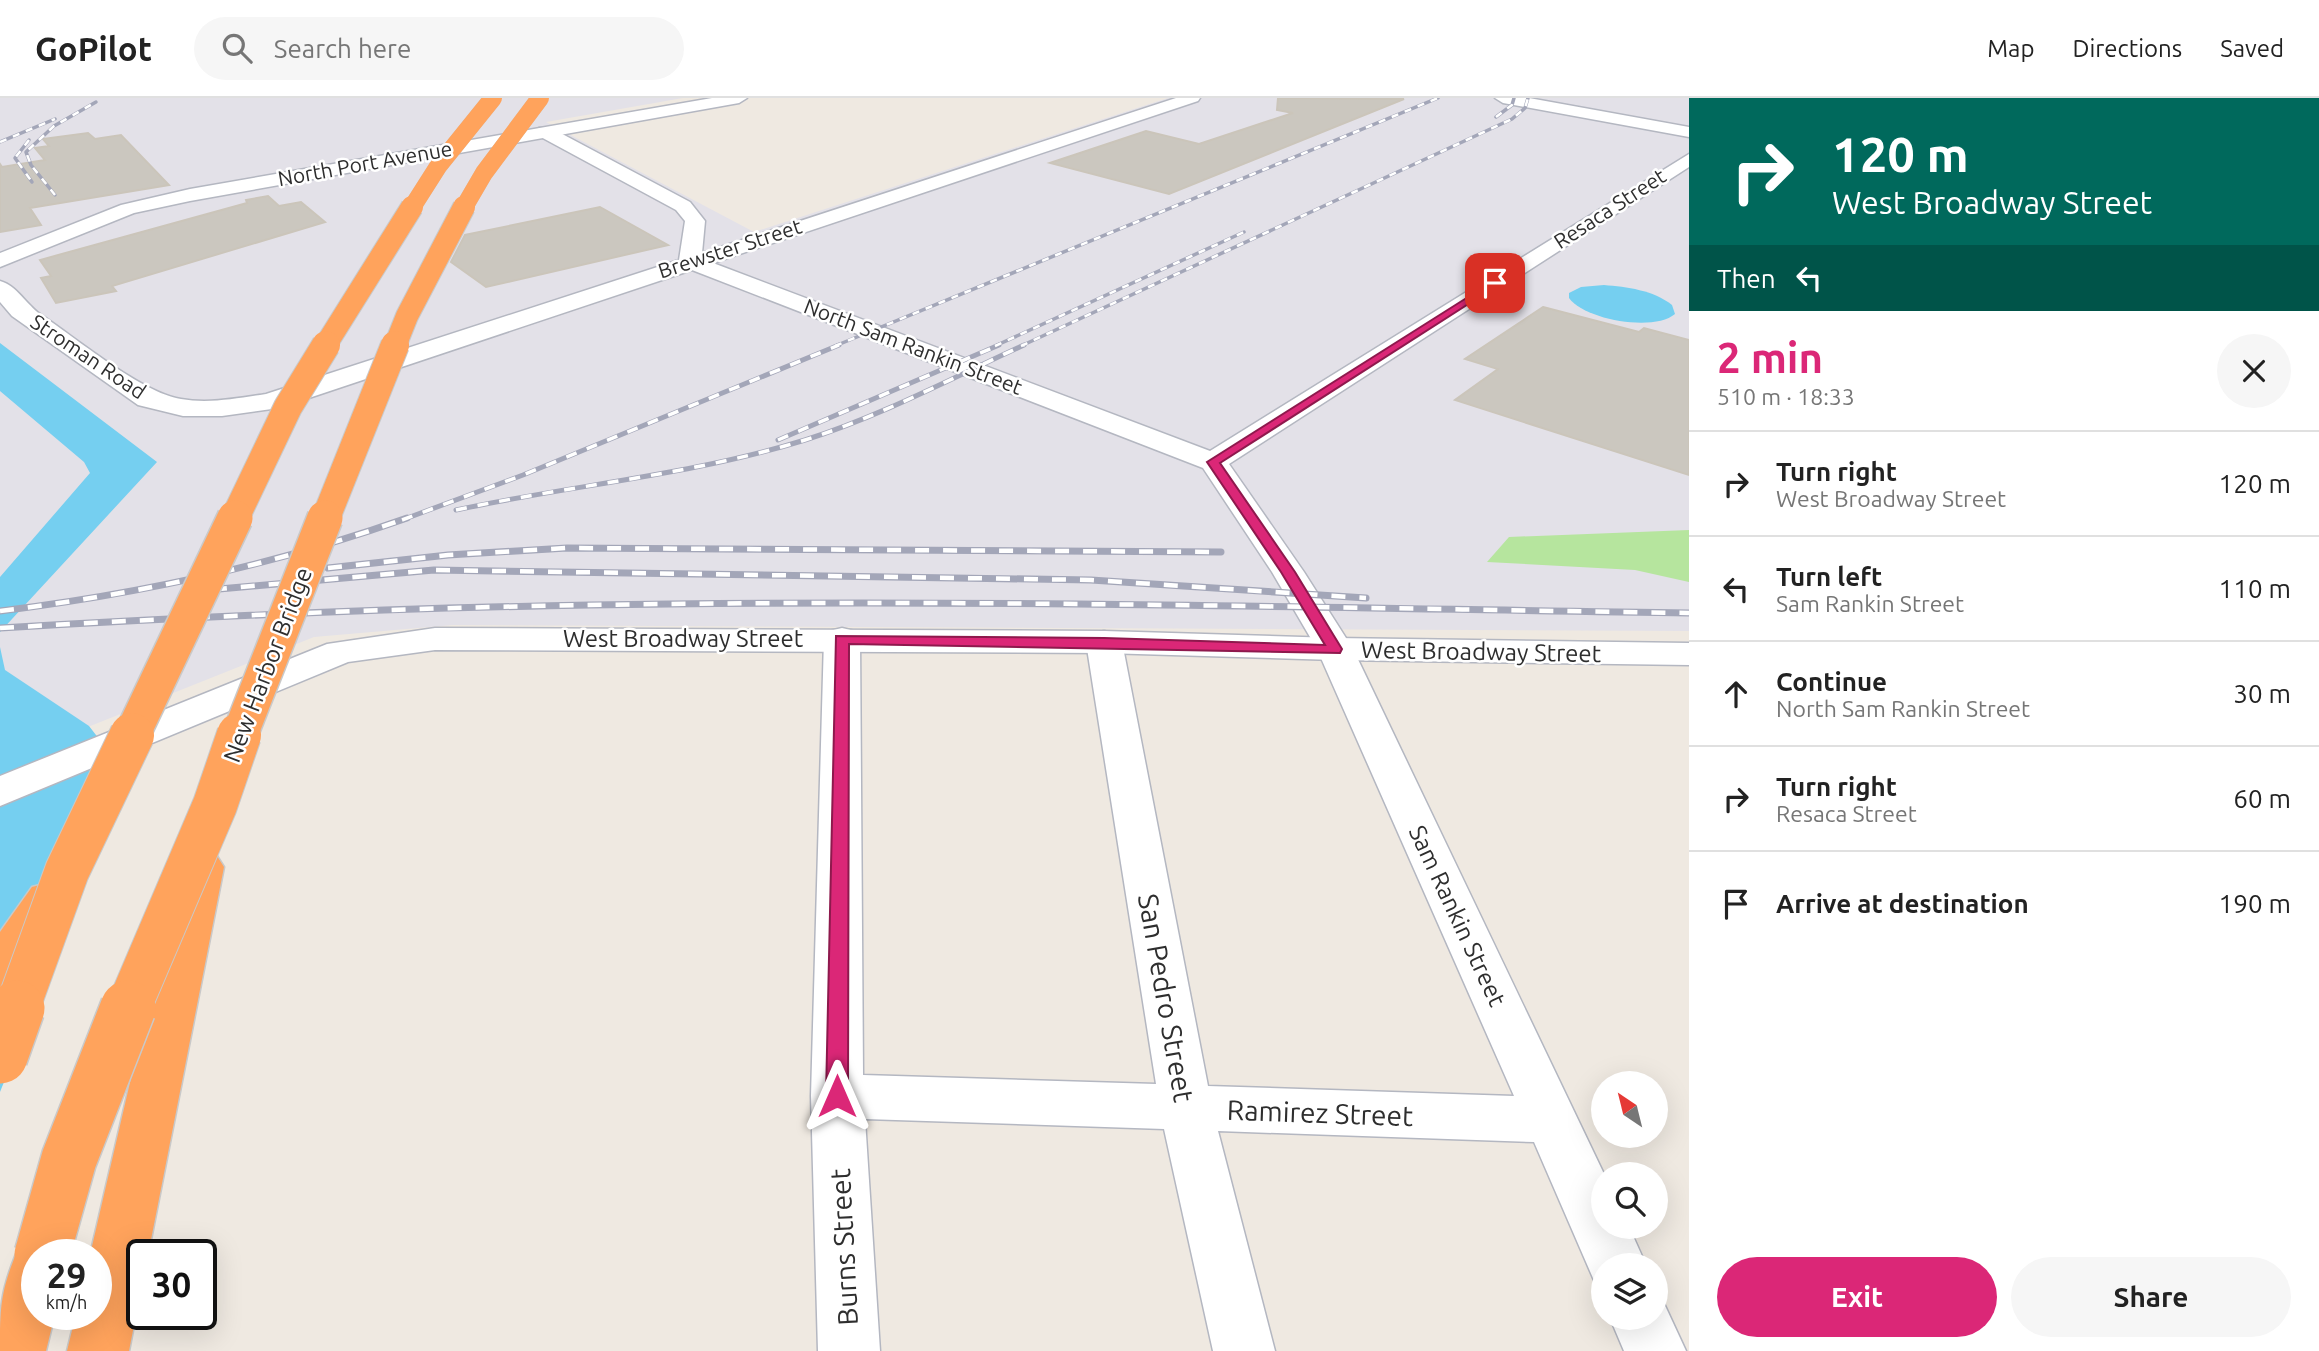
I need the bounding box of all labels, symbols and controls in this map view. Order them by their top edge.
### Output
search box [194,17,684,80]
icon: search [218,29,256,67]
text: GoPilot [35,30,152,67]
text: Search here [274,34,411,63]
text: Map [1987,35,2034,62]
text: Directions [2072,35,2182,62]
text: Saved [2220,35,2284,62]
icon: right [1717,126,1808,217]
text: 120 m [1832,126,1969,181]
street label: North Port Avenue [276,136,454,190]
street label: Resaca Street [1549,163,1670,253]
text: West Broadway Street [1832,184,2152,220]
street label: Brewster Street [655,214,804,283]
pin [1465,253,1525,313]
icon: left [1790,259,1828,297]
icon: arrive [1476,264,1514,302]
text: Then [1717,264,1776,293]
street label: North Sam Rankin Street [801,293,1026,399]
street label: Stroman Road [26,309,151,403]
text: 2 min [1717,334,1823,381]
button: close [2217,334,2291,408]
text: 510 m · 18:33 [1717,384,1855,409]
text: Turn right [1776,457,1897,486]
icon: right [1717,465,1755,503]
text: 120 m [2219,469,2291,498]
text: West Broadway Street [1776,486,2006,511]
text: Turn left [1776,562,1882,591]
street label: New Harbor Bridge [218,564,317,766]
icon: left [1717,570,1755,608]
text: 110 m [2219,574,2291,603]
text: Sam Rankin Street [1776,591,1964,616]
street label: West Broadway Street [563,625,804,652]
street label: West Broadway Street [1361,636,1602,667]
text: Continue [1776,667,1887,696]
icon: ahead [1717,675,1755,713]
text: 30 m [2233,679,2291,708]
text: North Sam Rankin Street [1776,696,2030,721]
text: Turn right [1776,772,1897,801]
icon: right [1717,780,1755,818]
text: 60 m [2233,784,2291,813]
text: Resaca Street [1776,801,1917,826]
street label: Sam Rankin Street [1404,821,1511,1011]
icon: arrive [1717,885,1755,923]
text: Arrive at destination [1776,889,2029,918]
text: 190 m [2219,889,2291,918]
street label: San Pedro Street [1133,891,1200,1105]
position arrow [800,1059,874,1133]
north arrow [1591,1071,1668,1148]
map controls [1591,1071,1668,1330]
street label: Ramirez Street [1226,1094,1414,1131]
button: search [1591,1162,1668,1239]
street label: Burns Street [824,1168,863,1326]
speed limit sign: 30 [126,1239,217,1330]
button: layers [1591,1253,1668,1330]
text: 29 [47,1255,86,1295]
button: Exit [1717,1257,1997,1337]
button: Share [2011,1257,2291,1337]
text: km/h [46,1292,87,1312]

